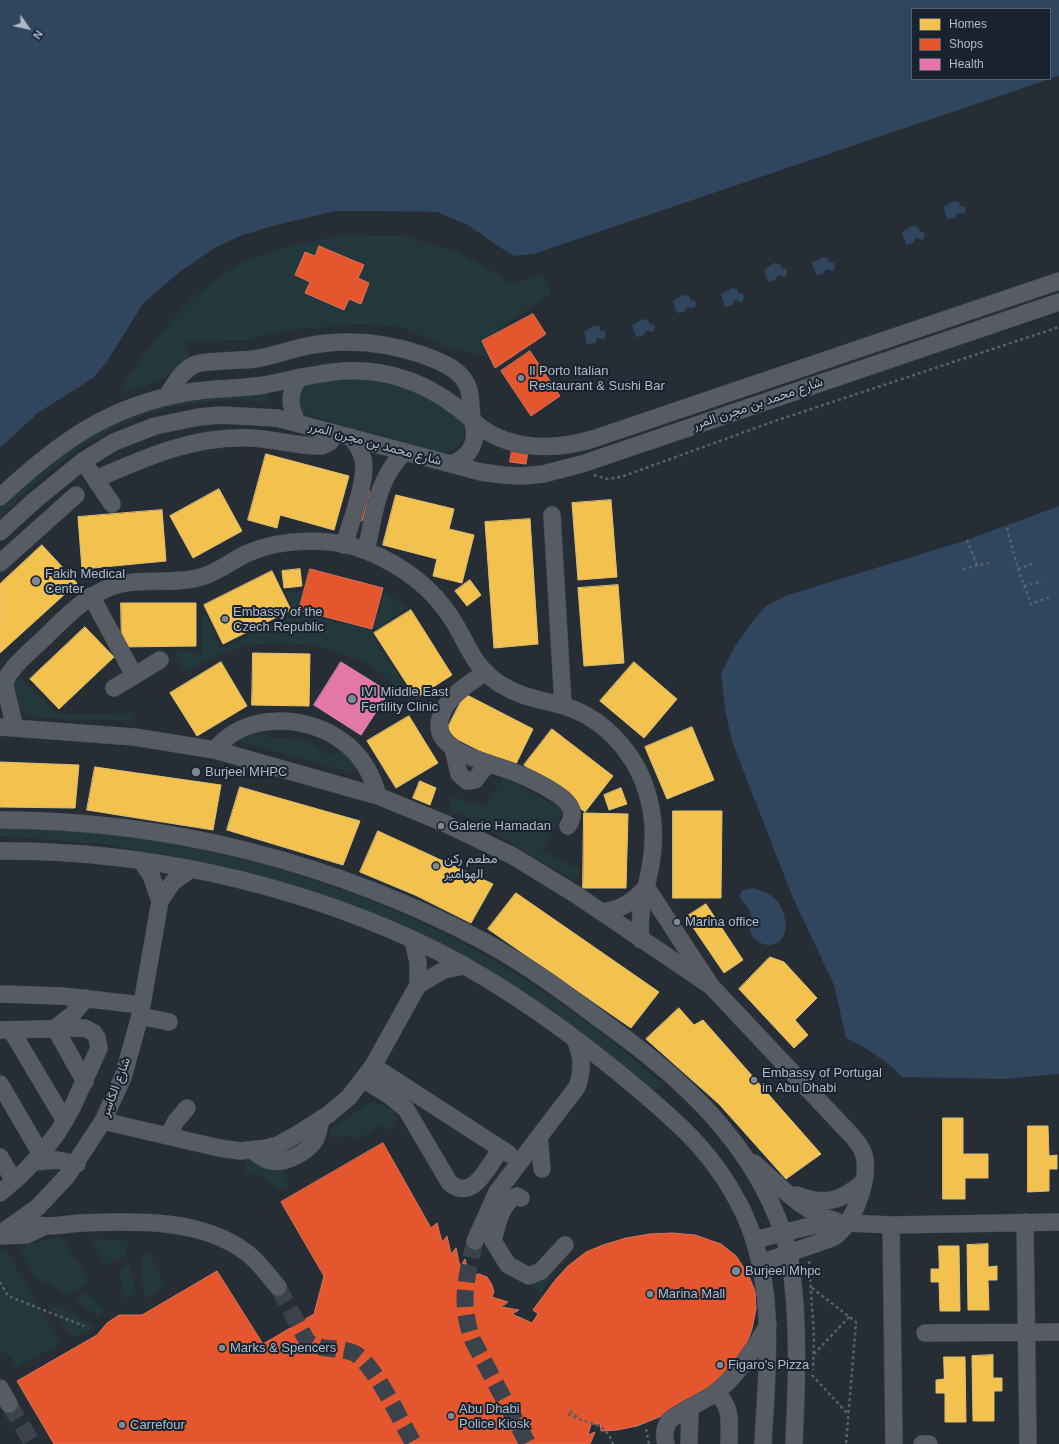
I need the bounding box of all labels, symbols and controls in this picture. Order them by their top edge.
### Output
north arrow [8,8,48,48]
legend [911,8,1051,80]
text: Homes [949,17,987,31]
text: N [31,28,45,41]
text: Shops [949,37,983,51]
text: Health [949,57,984,71]
place label: Il Porto Italian Restaurant & Sushi Bar [529,363,665,394]
marker: Il Porto Italian Restaurant & Sushi Bar [516,373,526,383]
street label: شارع محمد بن مجرن المرر [691,374,825,434]
street label: شارع محمد بن مجرن المرر [307,419,443,469]
place label: Fakih Medical Center [45,566,125,597]
marker: Fakih Medical Center [30,575,42,587]
place label: Embassy of the Czech Republic [233,604,324,635]
marker: Embassy of the Czech Republic [220,614,230,624]
place label: IVI Middle East Fertility Clinic [361,684,448,715]
marker: IVI Middle East Fertility Clinic [346,693,358,705]
place label: Burjeel MHPC [205,764,287,780]
marker: Burjeel MHPC [190,766,202,778]
place label: Galerie Hamadan [449,818,551,834]
marker: Galerie Hamadan [436,821,446,831]
place label: مطعم ركن الهوامير [444,851,497,882]
marker: مطعم ركن الهوامير [431,861,441,871]
place label: Marina office [685,914,759,930]
marker: Marina office [672,917,682,927]
street label: شارع الكَاسِر [98,1055,134,1119]
place label: Embassy of Portugal in Abu Dhabi [762,1065,882,1096]
marker: Embassy of Portugal in Abu Dhabi [749,1075,759,1085]
place label: Burjeel Mhpc [745,1263,821,1279]
marker: Burjeel Mhpc [730,1265,742,1277]
place label: Marina Mall [658,1286,725,1302]
marker: Marina Mall [645,1289,655,1299]
place label: Marks & Spencers [230,1340,336,1356]
marker: Marks & Spencers [217,1343,227,1353]
place label: Figaro's Pizza [728,1357,809,1373]
marker: Figaro's Pizza [715,1360,725,1370]
place label: Abu Dhabi Police Kiosk [459,1401,530,1432]
marker: Abu Dhabi Police Kiosk [446,1411,456,1421]
place label: Carrefour [130,1417,185,1433]
marker: Carrefour [117,1420,127,1430]

